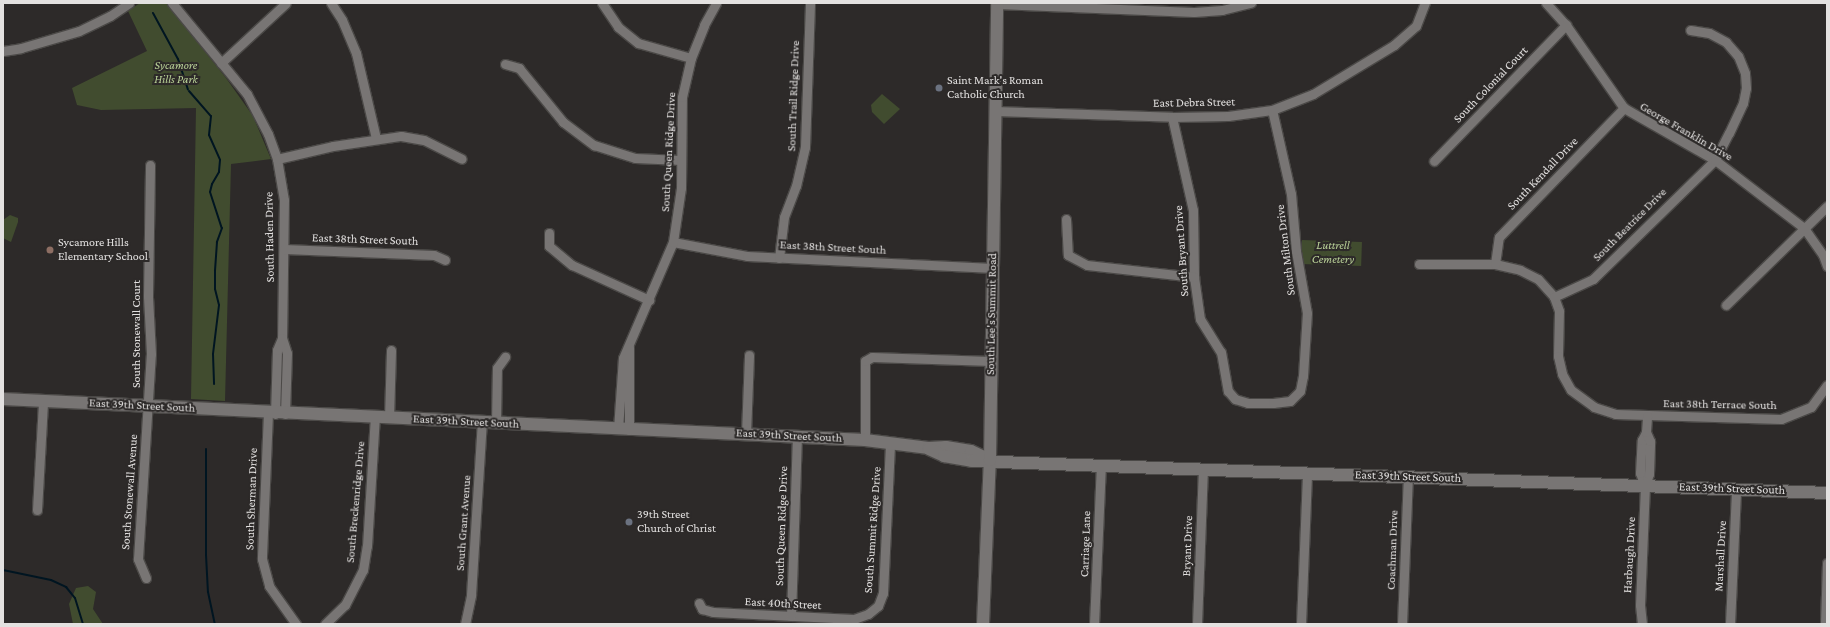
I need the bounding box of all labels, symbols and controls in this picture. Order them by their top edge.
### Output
street label: South Trail Ridge Drive [785,40,803,152]
street label: South Colonial Court [1451,44,1531,126]
park label: Sycamore Hills Park [154,59,198,87]
place label: Saint Mark's Roman Catholic Church [947,74,1043,102]
marker: Saint Mark's Roman Catholic Church [934,83,944,93]
street label: South Queen Ridge Drive [659,92,679,212]
street label: East Debra Street [1153,95,1235,111]
street label: George Franklin Drive [1637,100,1735,164]
street label: South Kendall Drive [1505,135,1581,213]
street label: South Beatrice Drive [1590,185,1670,265]
street label: South Haden Drive [262,192,278,282]
street label: South Milton Drive [1273,204,1299,296]
street label: South Bryant Drive [1172,205,1192,297]
street label: East 38th Street South [312,231,418,249]
place label: Sycamore Hills Elementary School [58,236,148,264]
street label: East 38th Street South [779,238,887,258]
park label: Luttrell Cemetery [1312,239,1354,267]
marker: Sycamore Hills Elementary School [45,245,55,255]
street label: South Lee's Summit Road [984,253,1000,375]
street label: South Stonewall Court [130,280,144,388]
street label: East 39th Street South [89,396,195,416]
street label: East 38th Terrace South [1663,397,1777,413]
street label: East 39th Street South [413,412,519,432]
street label: East 39th Street South [736,426,842,446]
street label: South Stonewall Avenue [119,434,141,550]
street label: South Breckenridge Drive [344,441,368,563]
street label: South Sherman Drive [243,448,261,550]
street label: South Queen Ridge Drive [773,466,791,586]
street label: South Summit Ridge Drive [861,466,885,594]
street label: East 39th Street South [1355,468,1461,486]
street label: South Grant Avenue [453,475,475,571]
street label: East 39th Street South [1679,480,1785,498]
place label: 39th Street Church of Christ [637,508,716,536]
street label: Coachman Drive [1384,510,1402,590]
street label: Carriage Lane [1078,511,1094,577]
street label: Bryant Drive [1180,515,1196,577]
marker: 39th Street Church of Christ [624,517,634,527]
street label: Harbaugh Drive [1621,517,1639,593]
street label: Marshall Drive [1712,520,1730,592]
street label: East 40th Street [744,595,822,613]

